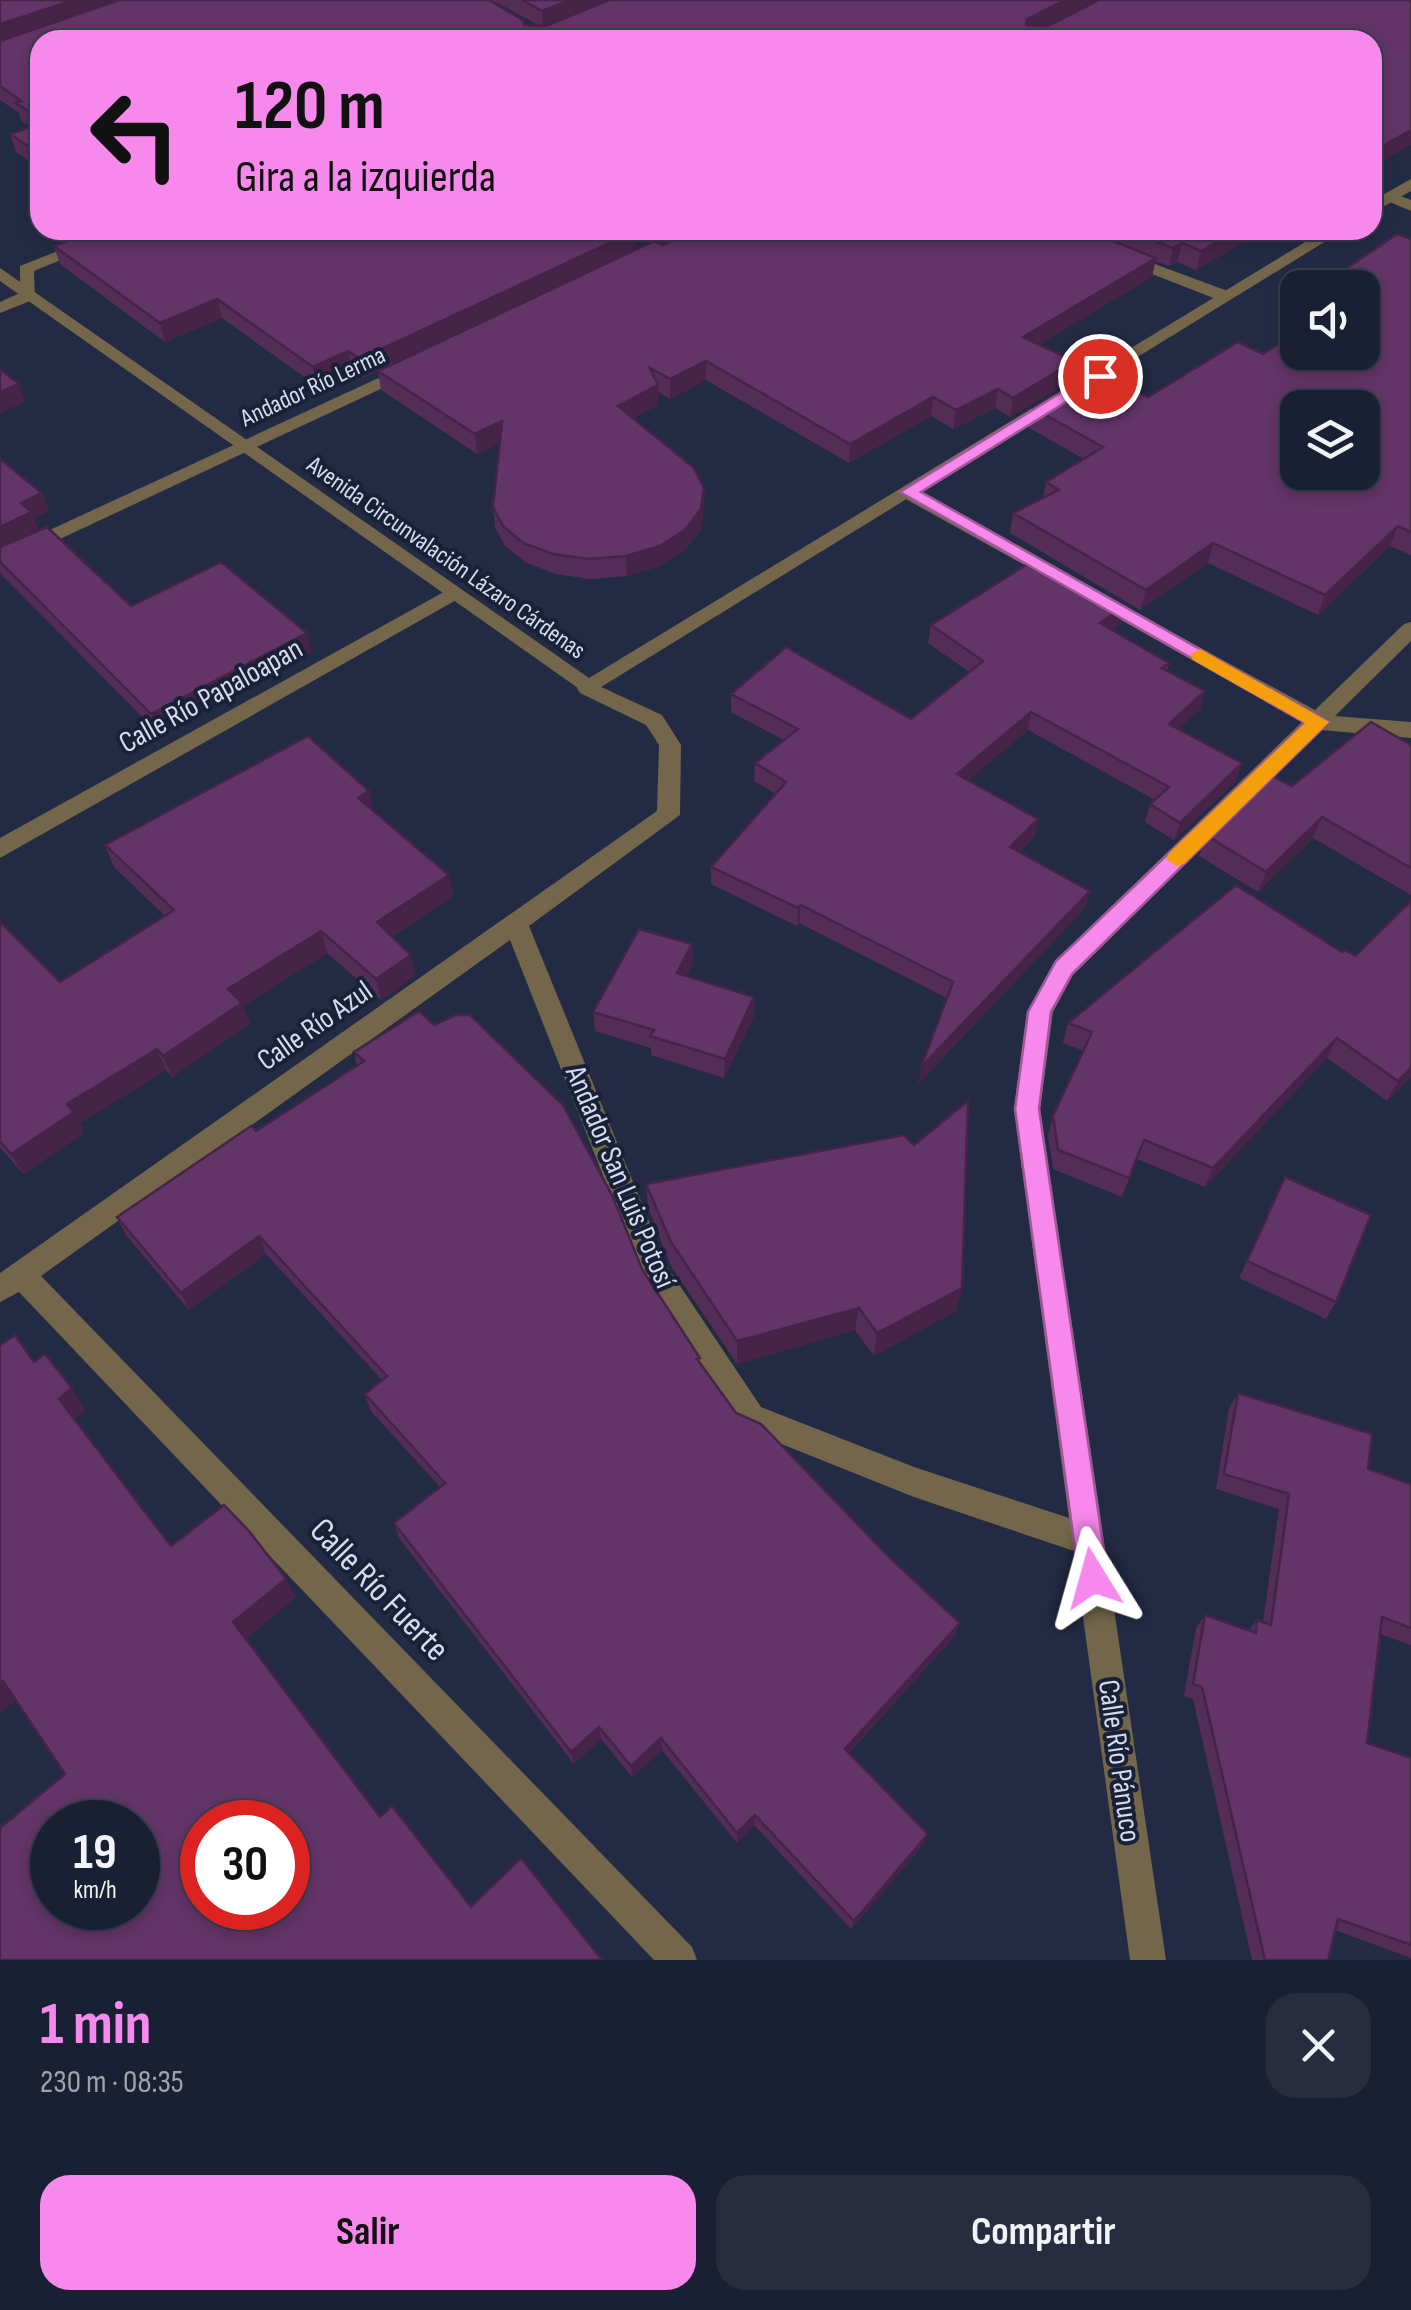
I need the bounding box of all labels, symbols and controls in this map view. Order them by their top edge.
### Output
text: 120 m [235,65,385,149]
icon: left [70,70,200,200]
text: Gira a la izquierda [235,150,496,205]
map controls [1280,270,1380,490]
button: sound [1280,270,1380,370]
pin [1058,334,1143,419]
street label: Andador Río Lerma [235,340,390,435]
icon: arrive [1073,349,1128,404]
button: layers [1280,390,1380,490]
street label: Avenida Circunvalación Lázaro Cárdenas [300,449,591,666]
street label: Calle Río Papaloapan [113,631,309,761]
street label: Calle Río Azul [251,973,379,1079]
street label: Andador San Luis Potosí [556,1059,683,1294]
street label: Calle Río Fuerte [300,1510,458,1670]
position arrow [1041,1526,1145,1630]
street label: Calle Río Pánuco [1090,1677,1148,1845]
speed limit sign: 30 [180,1800,310,1930]
text: 19 [73,1823,117,1883]
text: km/h [73,1875,117,1906]
text: 1 min [40,1989,152,2061]
button: close [1266,1993,1371,2098]
text: 230 m · 08:35 [40,2063,184,2102]
button: Salir [40,2175,696,2290]
button: Compartir [716,2175,1371,2290]

